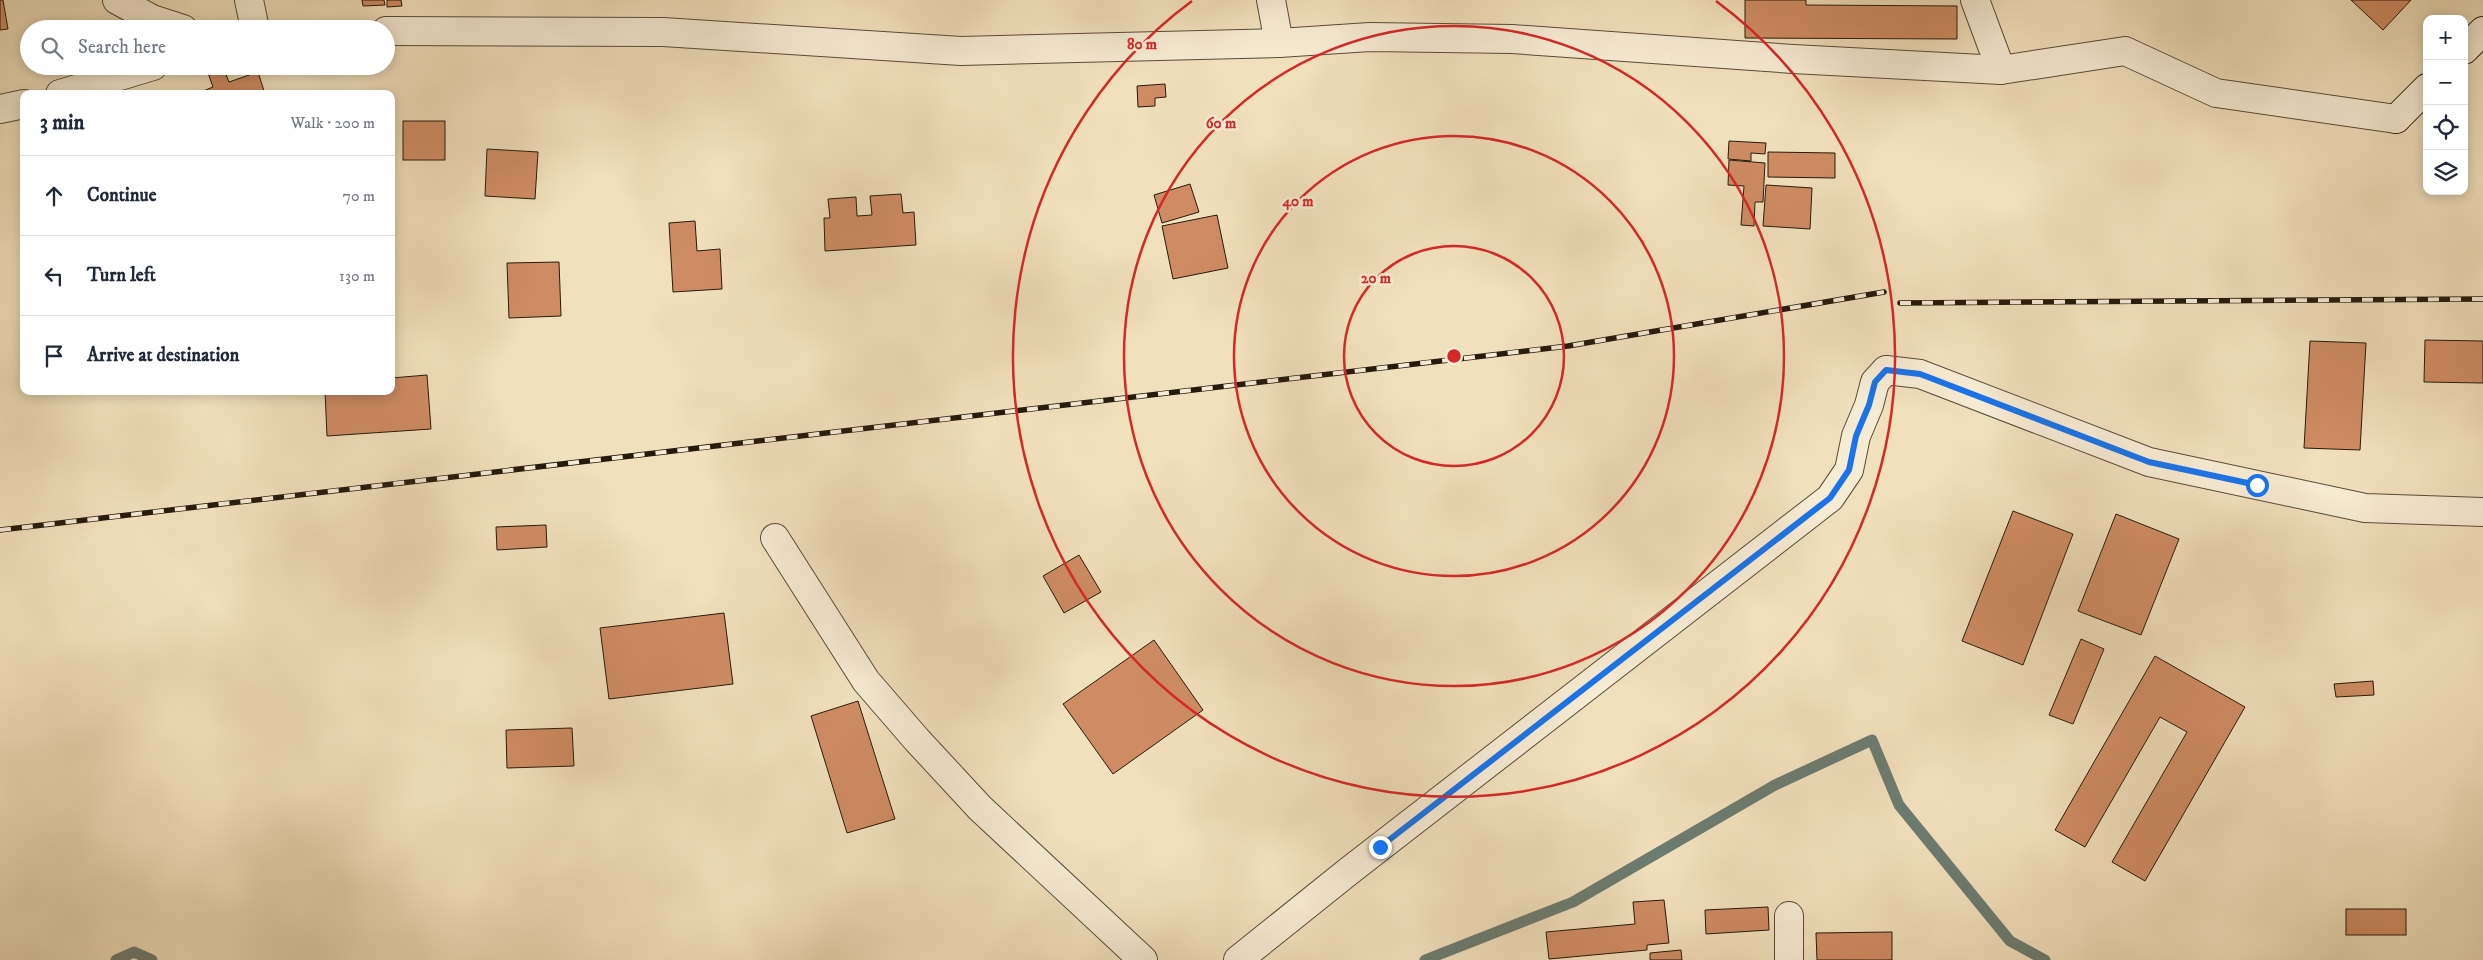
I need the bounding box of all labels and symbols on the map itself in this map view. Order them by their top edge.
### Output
text: 80 m [1127,35,1158,54]
text: 60 m [1206,114,1237,133]
text: 40 m [1281,192,1314,211]
text: 20 m [1361,269,1392,288]
centre of rings [1445,347,1463,365]
route start [2246,474,2269,497]
route end [1369,836,1392,859]

